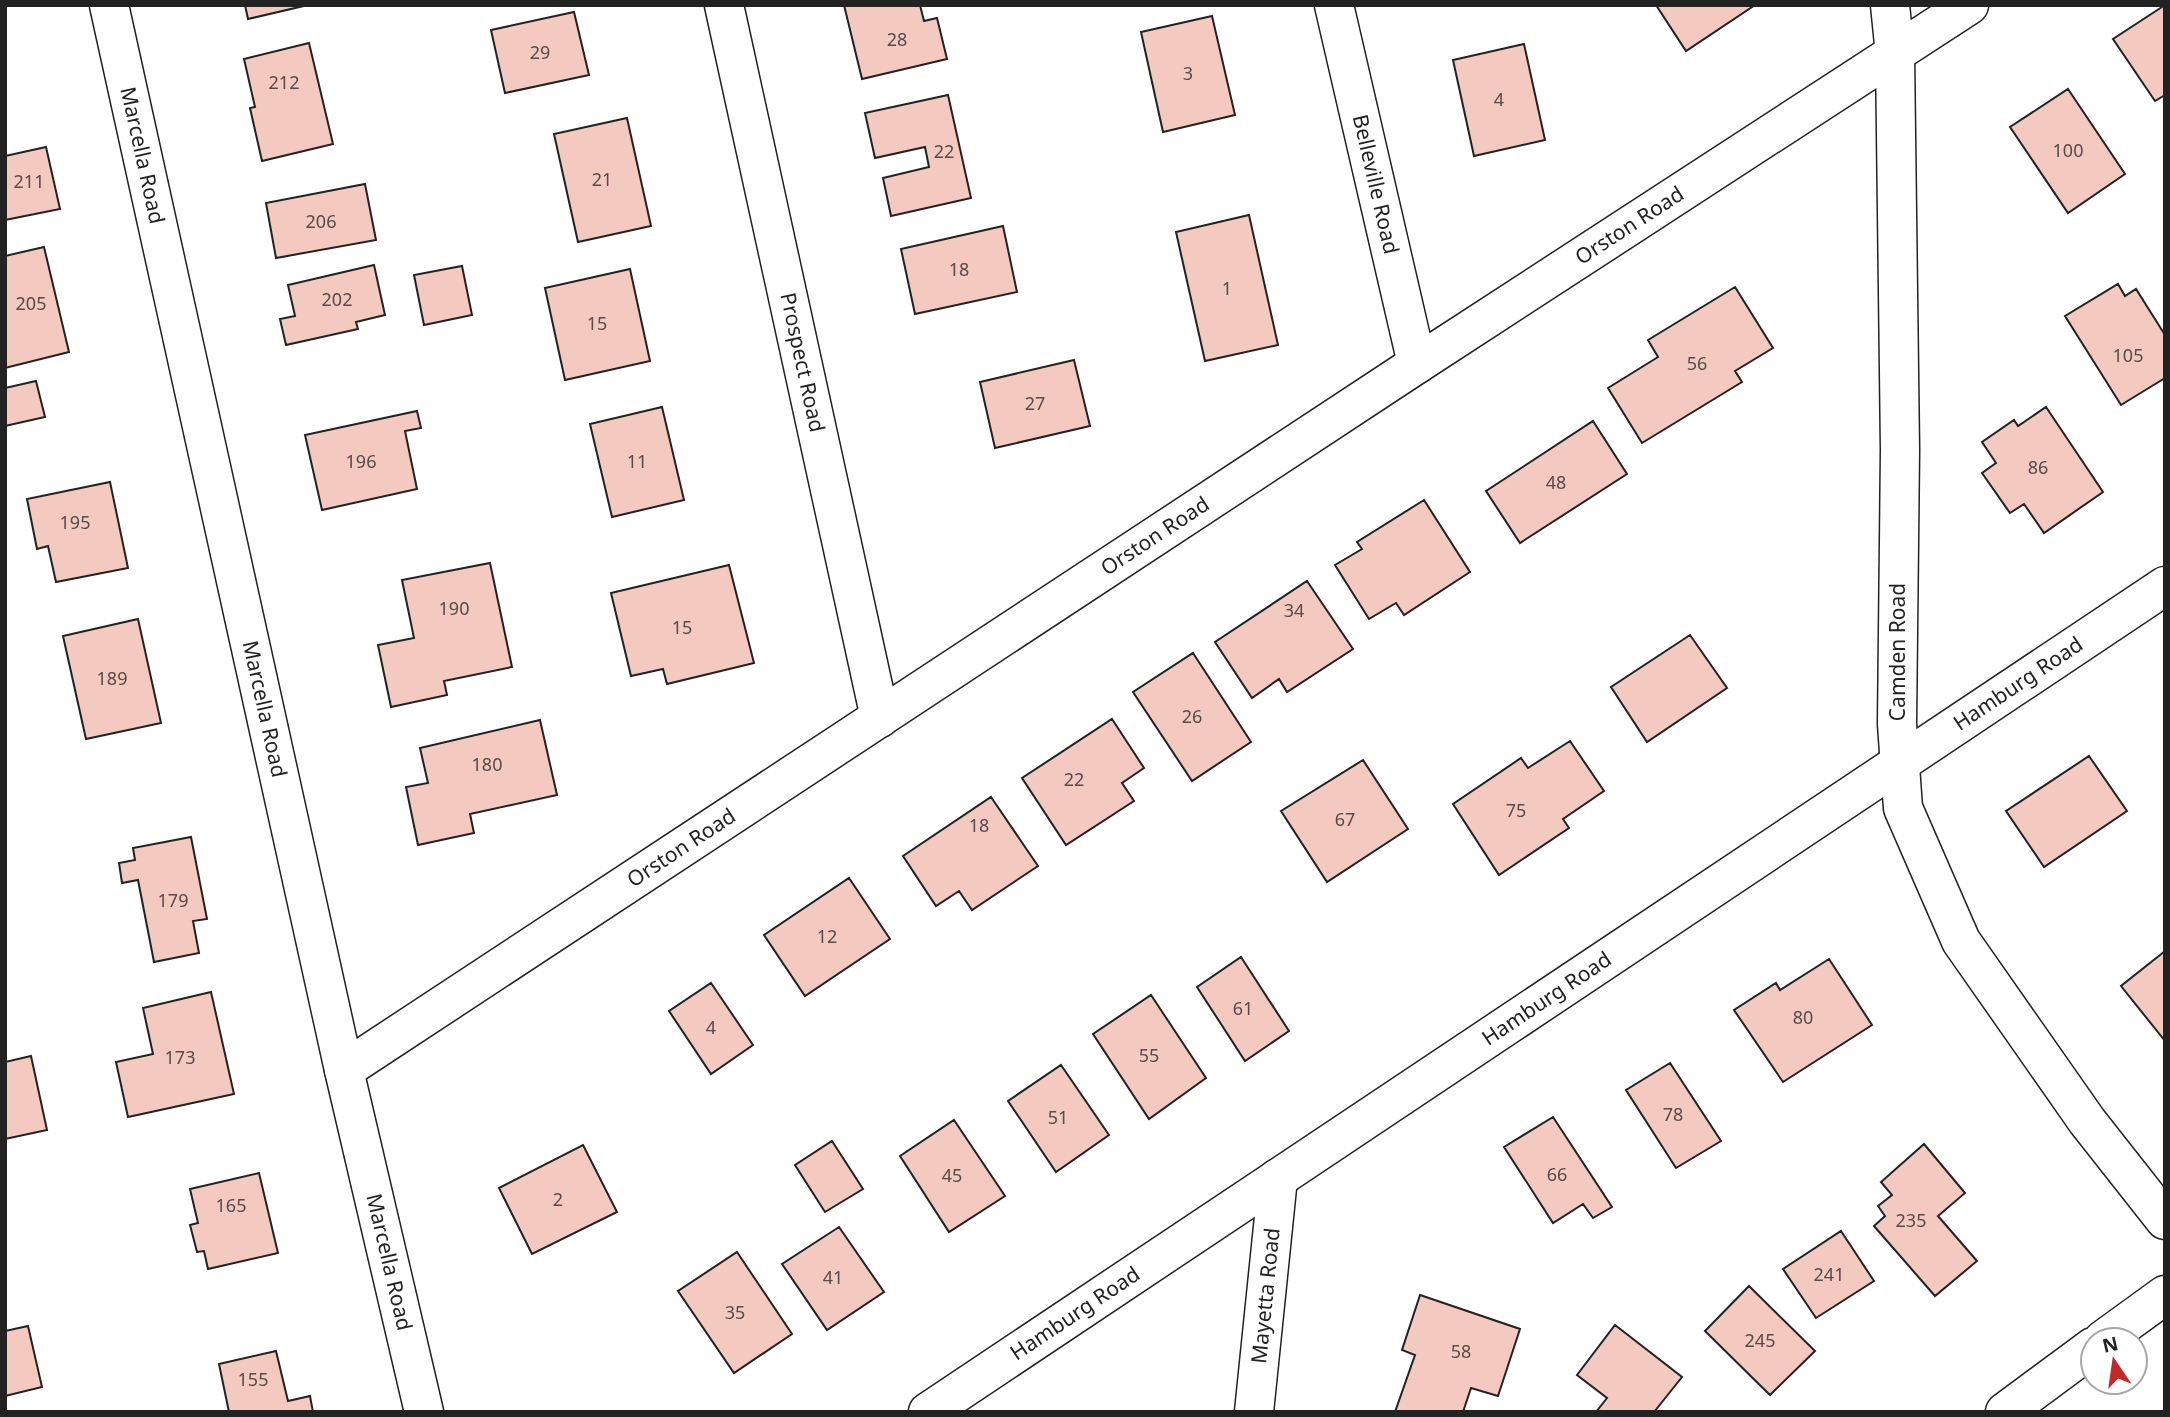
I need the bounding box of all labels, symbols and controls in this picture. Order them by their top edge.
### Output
house number: 28 [887,27,907,51]
house number: 29 [530,40,550,64]
house number: 3 [1183,61,1193,85]
house number: 212 [269,70,299,94]
street label: Marcella Road [114,84,172,226]
house number: 4 [1494,87,1504,111]
street label: Belleville Road [1347,111,1406,257]
house number: 100 [2053,138,2083,162]
house number: 22 [934,139,954,163]
house number: 21 [592,167,612,191]
house number: 211 [14,169,44,193]
street label: Orston Road [1569,179,1689,271]
house number: 206 [306,209,336,233]
house number: 18 [949,257,969,281]
house number: 1 [1222,276,1232,300]
house number: 202 [322,287,352,311]
street label: Prospect Road [774,290,832,435]
house number: 205 [16,291,46,315]
house number: 15 [587,311,607,335]
house number: 105 [2113,343,2143,367]
house number: 56 [1687,351,1707,375]
house number: 27 [1025,391,1045,415]
house number: 196 [346,449,376,473]
house number: 11 [627,449,647,473]
house number: 86 [2028,455,2048,479]
house number: 48 [1546,470,1566,494]
street label: Orston Road [1095,490,1214,581]
house number: 195 [60,510,90,534]
street label: Camden Road [1883,583,1911,721]
house number: 190 [439,596,469,620]
house number: 34 [1284,598,1304,622]
house number: 15 [672,615,692,639]
street label: Hamburg Road [1947,630,2088,737]
street label: Marcella Road [237,638,294,780]
house number: 189 [97,666,127,690]
house number: 26 [1182,704,1202,728]
house number: 180 [472,752,502,776]
house number: 22 [1064,767,1084,791]
house number: 75 [1506,798,1526,822]
street label: Orston Road [621,801,741,893]
house number: 67 [1335,807,1355,831]
house number: 18 [969,813,989,837]
house number: 179 [158,888,188,912]
house number: 12 [817,924,837,948]
street label: Hamburg Road [1476,945,1616,1051]
house number: 61 [1233,996,1253,1020]
house number: 80 [1793,1005,1813,1029]
house number: 4 [706,1015,716,1039]
house number: 55 [1139,1043,1159,1067]
house number: 173 [165,1045,195,1069]
house number: 78 [1663,1102,1683,1126]
house number: 51 [1048,1105,1068,1129]
house number: 66 [1547,1162,1567,1186]
house number: 45 [942,1163,962,1187]
house number: 2 [553,1187,563,1211]
street label: Marcella Road [360,1191,419,1333]
house number: 165 [216,1193,246,1217]
house number: 235 [1896,1208,1926,1232]
street label: Mayetta Road [1244,1226,1286,1365]
street label: Hamburg Road [1004,1260,1145,1366]
house number: 241 [1814,1262,1844,1286]
house number: 41 [823,1265,843,1289]
house number: 35 [725,1300,745,1324]
north arrow [2079,1326,2149,1396]
house number: 245 [1745,1328,1775,1352]
text: N [2100,1330,2121,1359]
house number: 58 [1451,1339,1471,1363]
house number: 155 [238,1367,268,1391]

